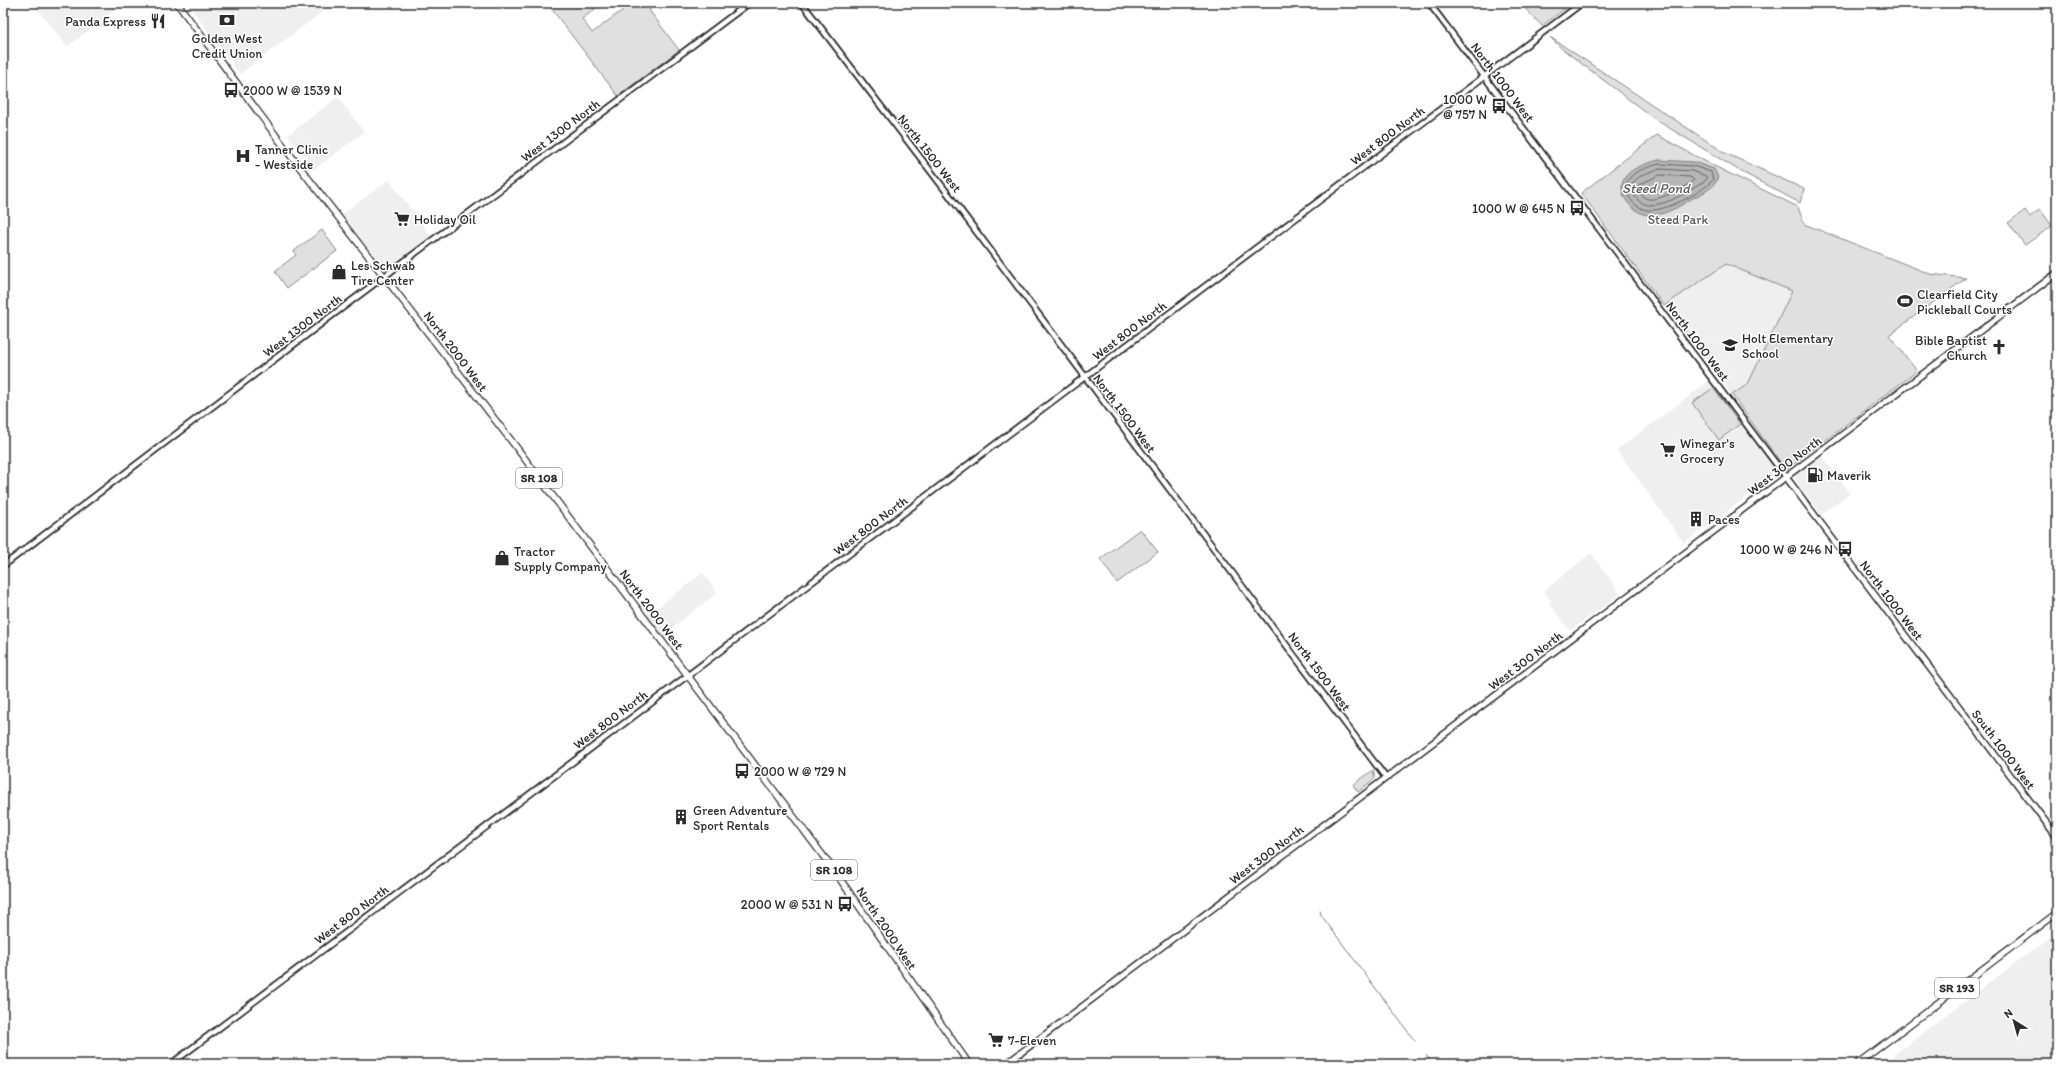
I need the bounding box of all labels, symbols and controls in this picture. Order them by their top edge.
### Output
bank icon: Golden West Credit Union [218,11,236,29]
restaurant icon: Panda Express [149,12,167,30]
place label: Panda Express [65,14,146,29]
place label: Golden West Credit Union [192,31,263,61]
street label: North 1000 West [1468,40,1537,125]
bus stop icon: 2000 W @ 1539 N [222,81,240,99]
place label: 2000 W @ 1539 N [243,83,342,98]
place label: 1000 W @ 757 N [1443,92,1487,122]
street label: West 1300 North [518,96,603,165]
bus stop icon: 1000 W @ 757 N [1490,97,1508,115]
street label: West 800 North [1347,103,1427,168]
street label: North 1500 West [895,111,965,195]
place label: Tanner Clinic - Westside [255,142,328,172]
hospital icon: Tanner Clinic - Westside [234,147,252,165]
water label: Steed Pond [1622,180,1691,197]
bus stop icon: 1000 W @ 645 N [1568,199,1586,217]
place label: 1000 W @ 645 N [1472,201,1565,216]
supermarket icon: Holiday Oil [393,210,411,228]
place label: Holiday Oil [414,212,476,227]
park label: Steed Park [1648,212,1709,227]
place label: Les Schwab Tire Center [351,258,415,288]
shop icon: Les Schwab Tire Center [330,263,348,281]
place label: Clearfield City Pickleball Courts [1917,287,2012,317]
street label: West 1300 North [260,291,345,360]
sports icon: Clearfield City Pickleball Courts [1896,292,1914,310]
street label: West 800 North [1089,298,1169,363]
street label: North 1000 West [1663,299,1732,384]
street label: North 2000 West [421,308,491,394]
place label: Holt Elementary School [1742,331,1833,361]
place label: Bible Baptist Church [1915,333,1987,363]
school or university icon: Holt Elementary School [1721,336,1739,354]
church icon: Bible Baptist Church [1990,338,2008,356]
street label: North 1500 West [1090,371,1159,456]
street label: West 300 North [1744,433,1824,498]
place label: Winegar's Grocery [1680,436,1735,466]
supermarket icon: Winegar's Grocery [1659,441,1677,459]
fuel station icon: Maverik [1806,466,1824,484]
road number: SR 108 [516,468,562,488]
place label: Maverik [1827,468,1871,483]
street label: West 800 North [830,493,910,558]
building icon: Paces [1687,510,1705,528]
place label: Paces [1708,512,1740,527]
bus stop icon: 1000 W @ 246 N [1836,540,1854,558]
place label: 1000 W @ 246 N [1740,542,1833,557]
place label: Tractor Supply Company [514,544,607,574]
shop icon: Tractor Supply Company [493,549,511,567]
street label: North 1000 West [1857,558,1926,643]
street label: North 2000 West [617,566,687,652]
street label: West 300 North [1485,628,1565,693]
street label: North 1500 West [1285,629,1354,714]
street label: West 800 North [570,687,650,752]
street label: South 1000 West [1969,706,2039,792]
bus stop icon: 2000 W @ 729 N [733,762,751,780]
place label: 2000 W @ 729 N [754,764,846,779]
place label: Green Adventure Sport Rentals [693,803,787,833]
building icon: Green Adventure Sport Rentals [672,808,690,826]
street label: West 300 North [1226,822,1306,887]
road number: SR 108 [811,860,857,880]
street label: West 800 North [311,882,391,947]
street label: North 2000 West [853,884,920,973]
bus stop icon: 2000 W @ 531 N [836,895,854,913]
place label: 2000 W @ 531 N [741,897,833,912]
road number: SR 193 [1935,978,1979,998]
north arrow [1994,1001,2034,1041]
text: N [2001,1006,2015,1021]
supermarket icon: 7-Eleven [987,1031,1005,1049]
place label: 7-Eleven [1008,1033,1057,1048]

